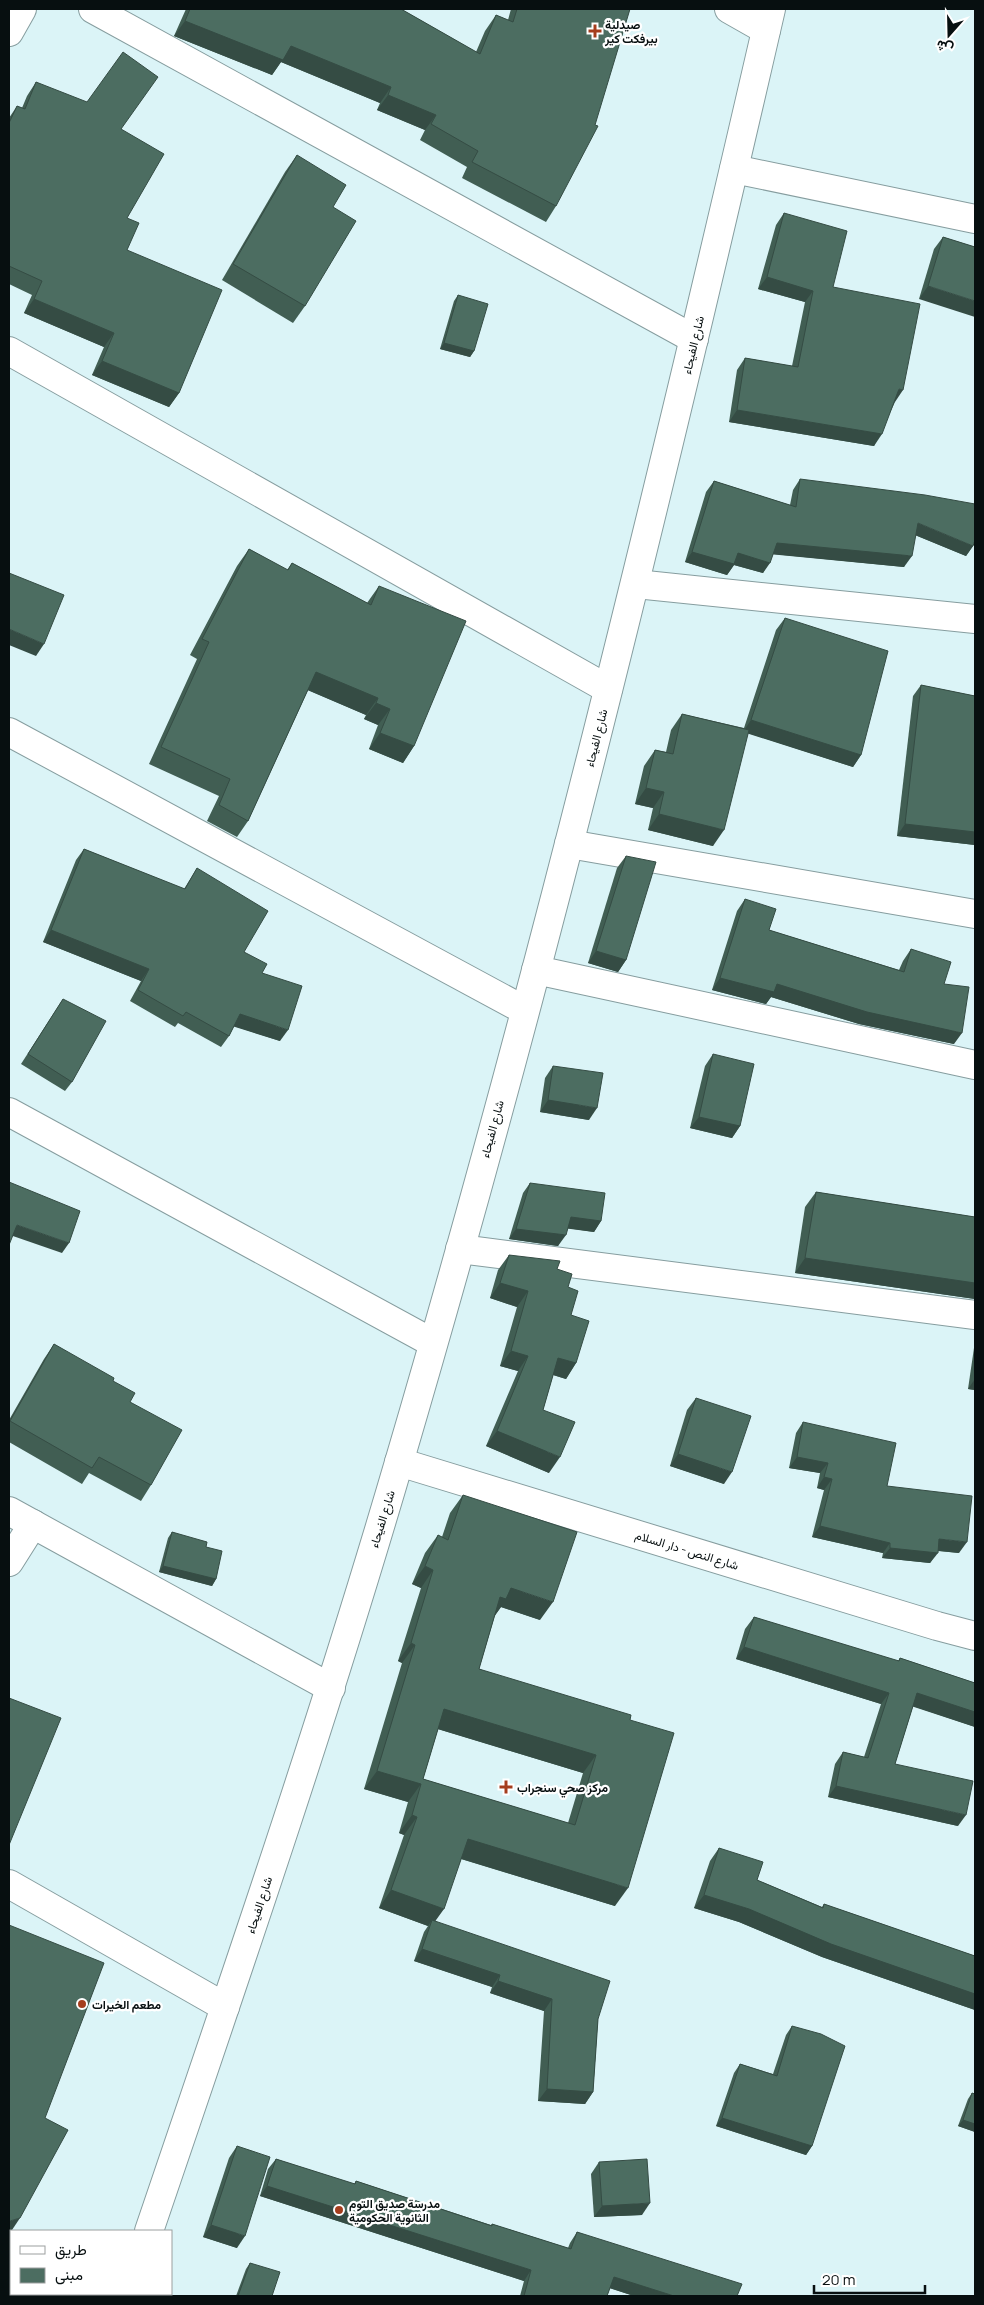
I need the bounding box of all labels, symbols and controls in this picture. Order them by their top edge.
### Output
north arrow [924,10,974,60]
place label: صيدلية بيرفكت كير [604,16,658,47]
marker: صيدلية بيرفكت كير [589,25,601,37]
text: ش [933,36,956,59]
street label: شارع الفيحاء [678,314,709,376]
street label: شارع الفيحاء [581,707,612,769]
street label: شارع الفيحاء [476,1098,509,1160]
street label: شارع الفيحاء [365,1488,400,1550]
street label: شارع النص - دار السلام [633,1526,741,1575]
place label: مركز صحي سنجراب [517,1779,608,1798]
marker: مركز صحي سنجراب [499,1780,513,1794]
street label: شارع الفيحاء [242,1874,277,1936]
place label: مطعم الخيرات [92,1996,162,2013]
marker: مطعم الخيرات [76,1998,88,2010]
place label: مدرسة صديق التوم الثانوية الحكومية [349,2195,440,2226]
marker: مدرسة صديق التوم الثانوية الحكومية [333,2204,345,2216]
legend [10,2230,172,2295]
text: طريق [55,2239,87,2260]
scale bar [814,2262,925,2294]
text: مبنى [55,2264,83,2285]
text: 20 m [822,2269,855,2290]

